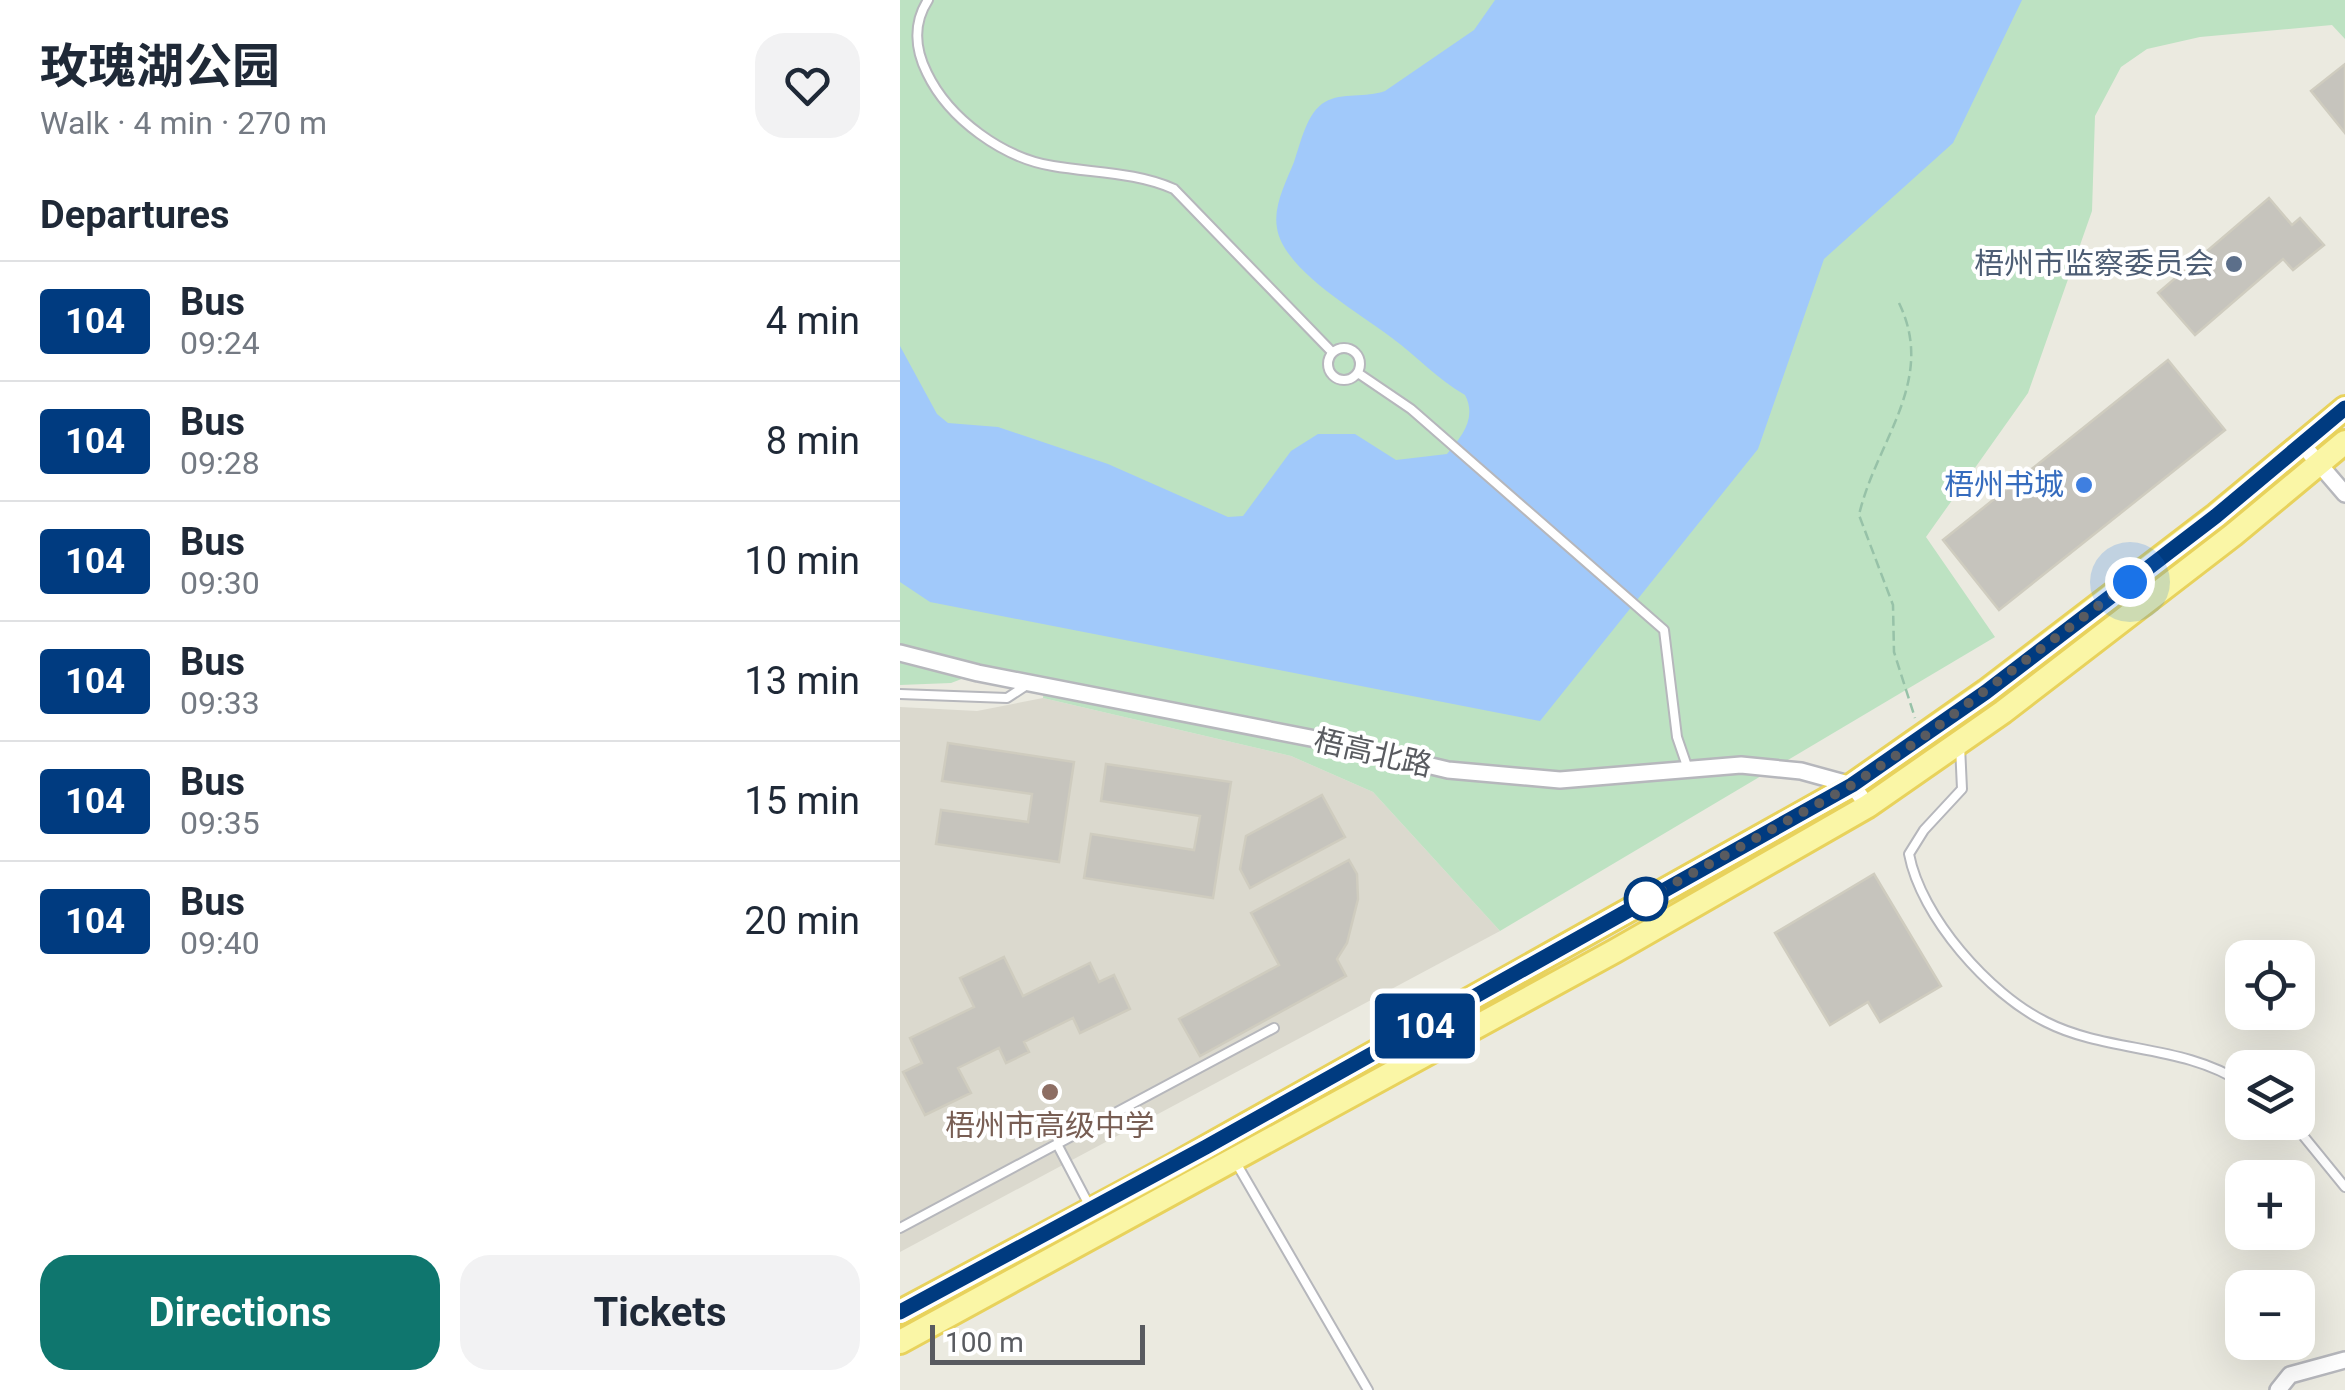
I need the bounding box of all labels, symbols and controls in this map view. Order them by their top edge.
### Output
button: heart [755,33,860,138]
text: 玫瑰湖公园 [40,38,280,95]
text: Walk · 4 min · 270 m [40,104,327,142]
text: Departures [40,193,230,237]
place label: 梧州市监察委员会 [1974,246,2214,281]
marker: 梧州市监察委员会 [2223,253,2245,275]
text: Bus [180,280,245,324]
text: 4 min [766,299,860,343]
text: 104 [65,301,125,342]
text: 09:24 [180,324,260,362]
text: Bus [180,400,245,444]
text: 8 min [766,419,860,463]
text: 104 [65,421,125,462]
text: 09:28 [180,444,260,482]
place label: 梧州书城 [1944,467,2064,502]
marker: 梧州书城 [2073,474,2095,496]
text: Bus [180,520,245,564]
text: 10 min [744,539,860,583]
text: 104 [65,541,125,582]
your location [2105,557,2155,607]
text: 09:30 [180,564,260,602]
text: Bus [180,640,245,684]
text: 13 min [744,659,860,703]
text: 104 [65,661,125,702]
text: 09:33 [180,684,260,722]
street label: 梧高北路 [1311,722,1436,783]
text: Bus [180,760,245,804]
text: 15 min [744,779,860,823]
text: 104 [65,781,125,822]
text: 09:35 [180,804,260,842]
unlabelled marker [1625,878,1667,920]
text: Bus [180,880,245,924]
text: 20 min [744,899,860,943]
text: 104 [65,901,125,942]
text: 09:40 [180,924,260,962]
map controls [2225,940,2315,1360]
button: locate [2225,940,2315,1030]
line badge: 104 [1368,994,1482,1058]
text: 104 [1395,1006,1455,1047]
button: layers [2225,1050,2315,1140]
marker: 梧州市高级中学 [1039,1081,1061,1103]
place label: 梧州市高级中学 [945,1108,1155,1143]
button: + [2225,1160,2315,1250]
button: Directions [40,1255,440,1370]
button: Tickets [460,1255,860,1370]
button: − [2225,1270,2315,1360]
scale bar [930,1320,1145,1364]
text: 100 m [945,1326,1024,1359]

